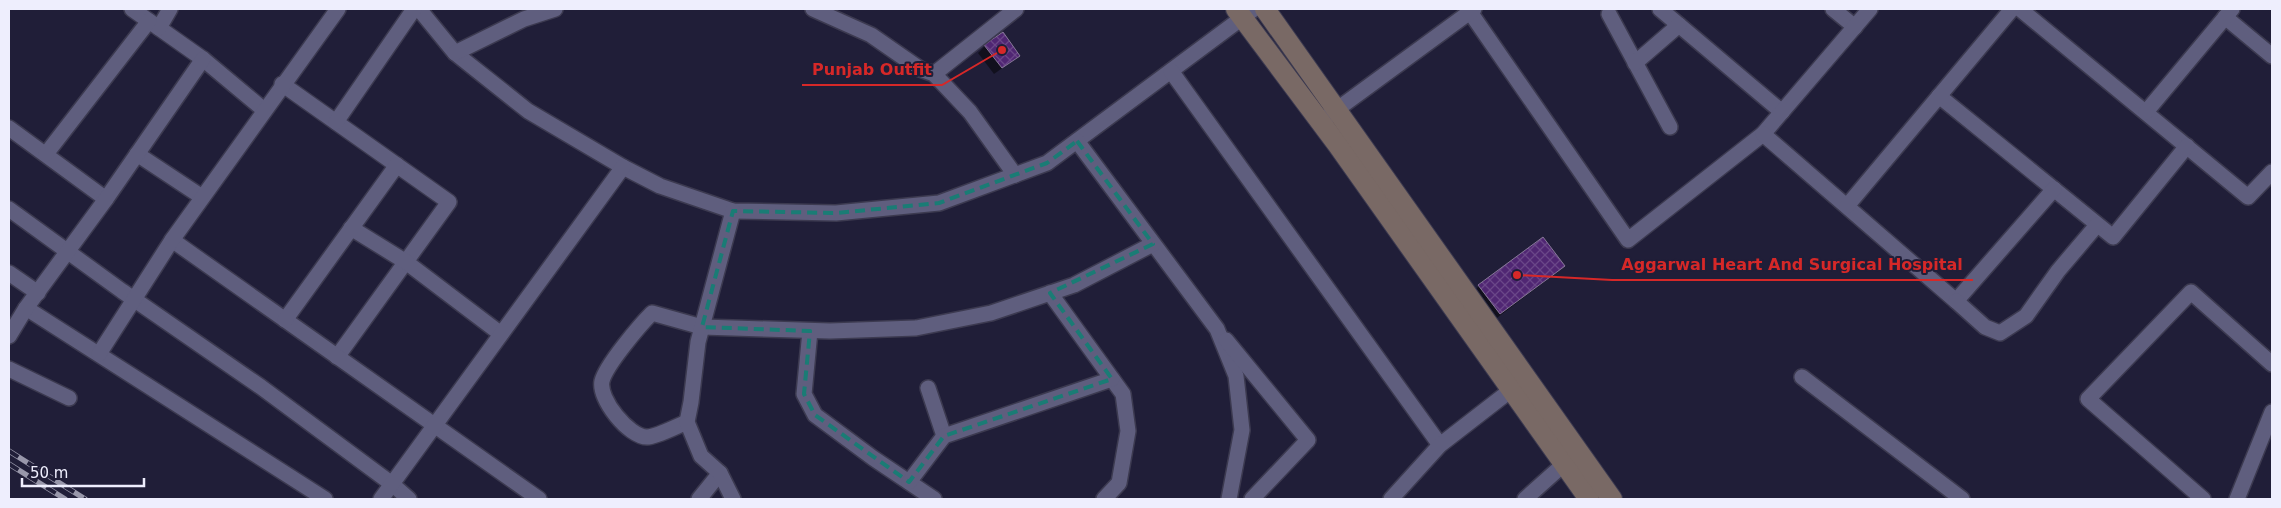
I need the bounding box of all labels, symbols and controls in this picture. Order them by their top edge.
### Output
callout: Punjab Outfit [802,54,942,85]
text: Punjab Outfit [812,60,932,79]
callout: Aggarwal Heart And Surgical Hospital [1612,249,1973,280]
text: Aggarwal Heart And Surgical Hospital [1621,255,1963,274]
scale bar [22,456,145,488]
text: 50 m [30,464,68,482]

